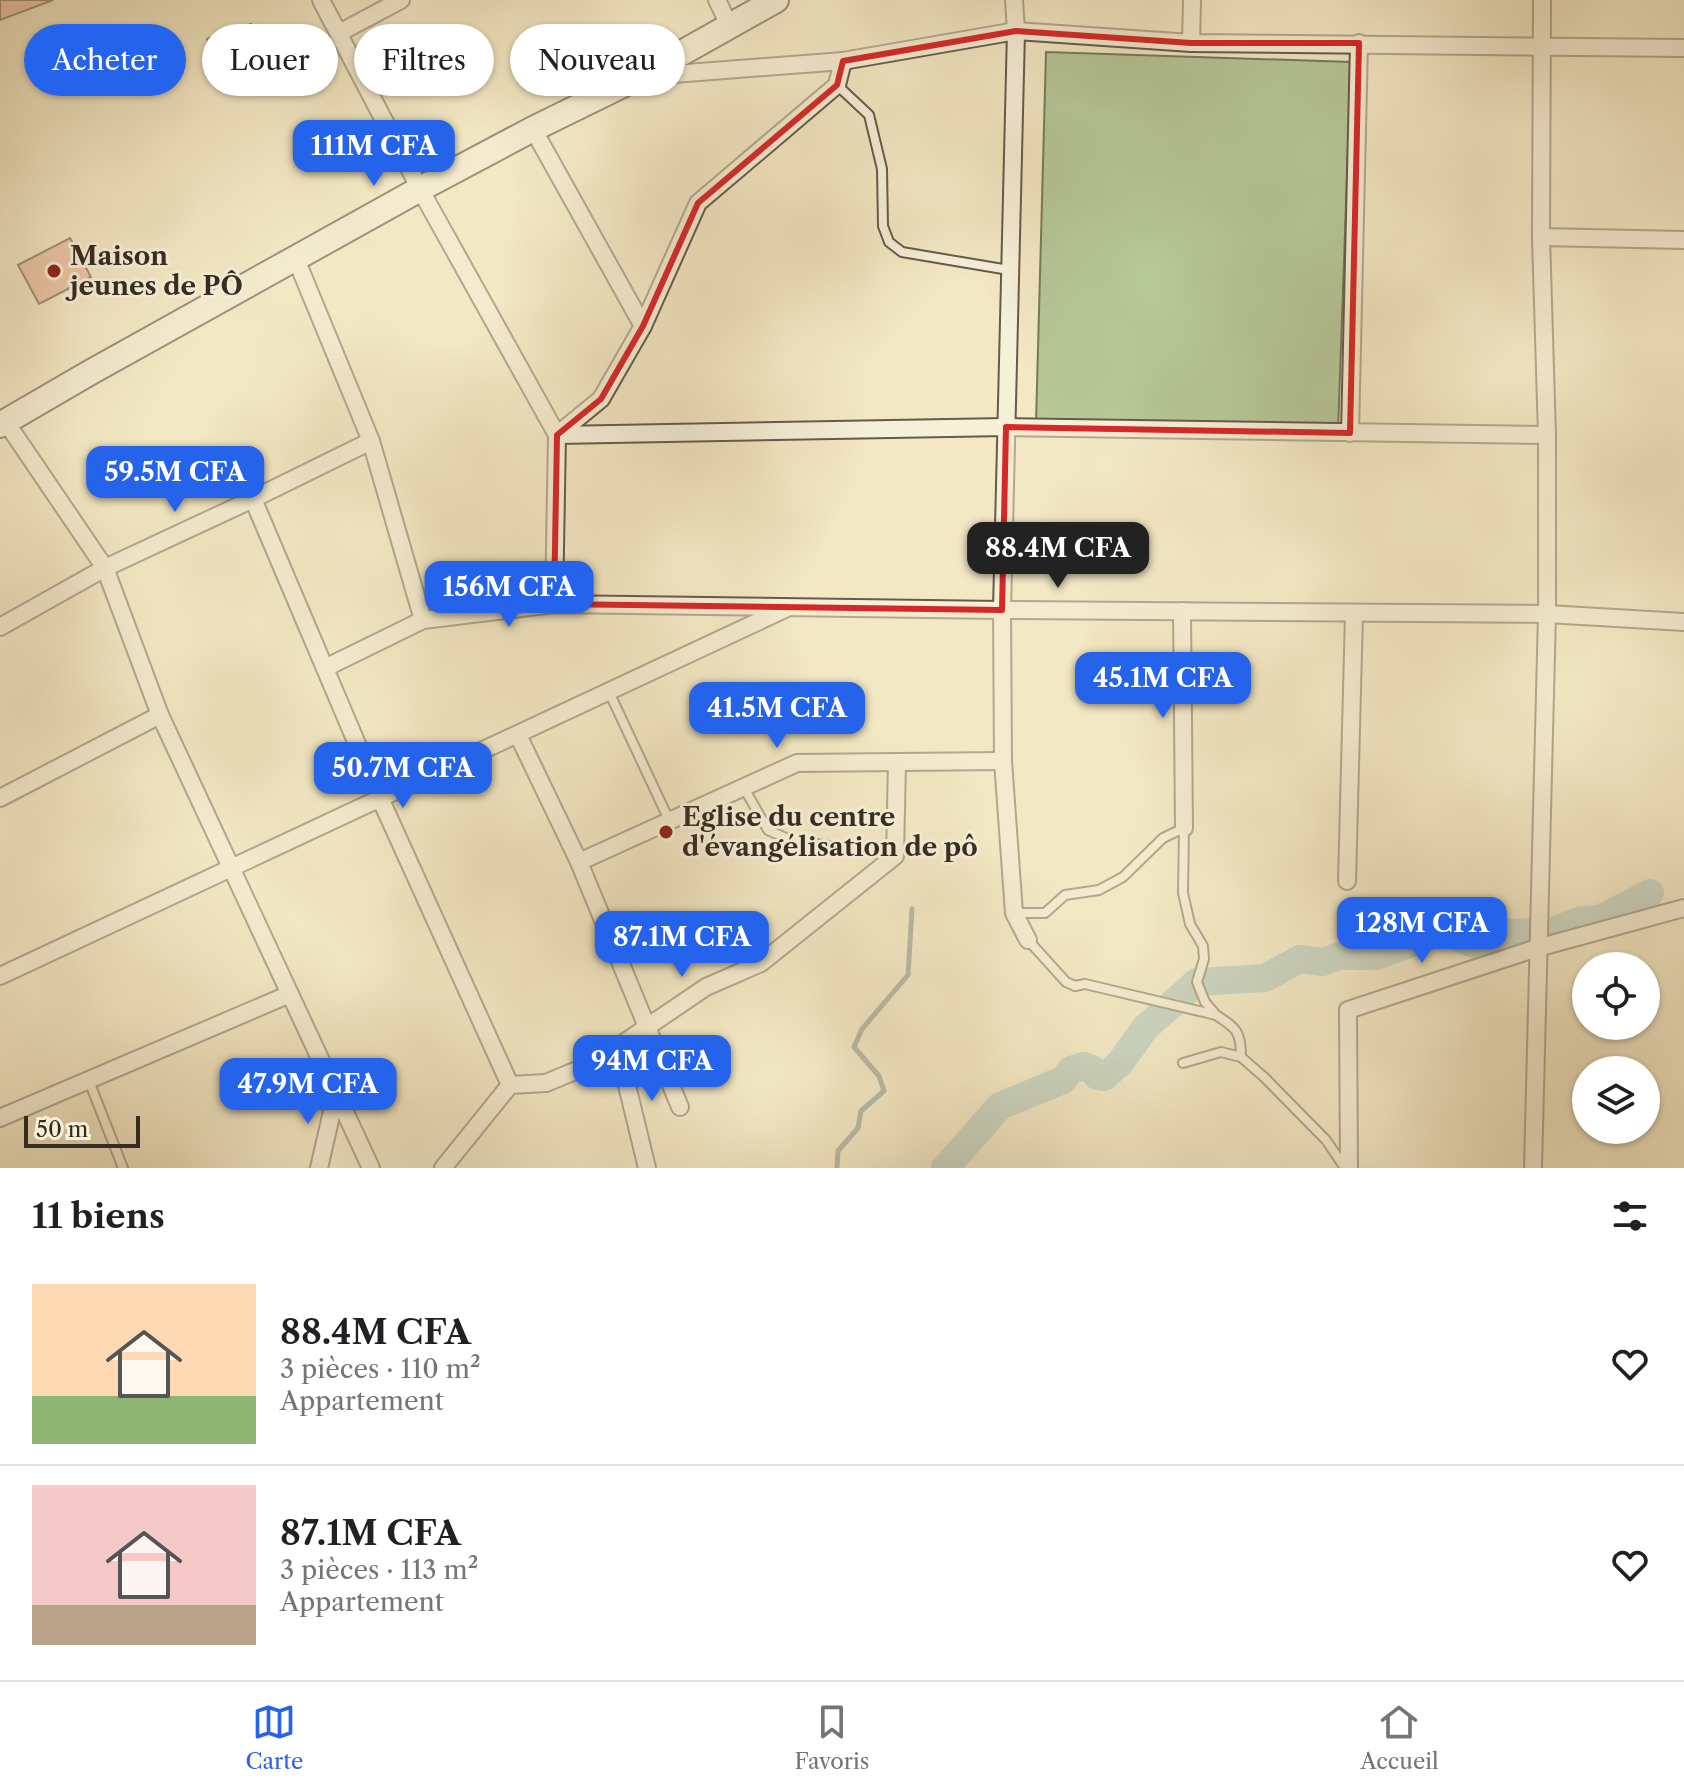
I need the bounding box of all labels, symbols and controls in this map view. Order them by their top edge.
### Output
chip: Acheter [24,24,186,96]
chip: Louer [202,24,338,96]
chip: Filtres [354,24,494,96]
chip: Nouveau [510,24,685,96]
pin: 111M CFA [291,120,457,188]
text: 111M CFA [311,130,437,162]
place label: Maison jeunes de PÔ [65,240,243,302]
marker: Maison jeunes de PÔ [45,262,63,280]
pin: 59.5M CFA [83,446,267,514]
text: 59.5M CFA [104,456,246,488]
pin: 88.4M CFA [966,522,1150,590]
text: 88.4M CFA [985,532,1131,564]
pin: 156M CFA [426,561,592,629]
text: 156M CFA [443,571,575,603]
pin: 45.1M CFA [1071,652,1255,720]
text: 45.1M CFA [1093,662,1233,694]
pin: 41.5M CFA [685,682,869,750]
text: 41.5M CFA [707,692,847,724]
pin: 50.7M CFA [311,742,495,810]
text: 50.7M CFA [332,752,474,784]
place label: Eglise du centre d'évangélisation de pô [682,801,978,863]
marker: Eglise du centre d'évangélisation de pô [657,823,675,841]
pin: 128M CFA [1339,897,1505,965]
text: 128M CFA [1355,907,1489,939]
pin: 87.1M CFA [590,911,774,979]
text: 87.1M CFA [613,921,751,953]
map controls [1572,952,1660,1144]
button: locate [1572,952,1660,1040]
pin: 94M CFA [578,1035,726,1103]
text: 94M CFA [591,1045,713,1077]
button: layers [1572,1056,1660,1144]
pin: 47.9M CFA [216,1058,400,1126]
text: 47.9M CFA [238,1068,378,1100]
scale bar [24,1112,140,1148]
text: 50 m [36,1116,88,1143]
icon: filters [1608,1194,1652,1238]
text: 11 biens [32,1195,165,1237]
text: 88.4M CFA [280,1311,471,1353]
icon: home [96,1316,192,1412]
icon: heart [1608,1342,1652,1386]
text: 3 pièces · 110 m² [280,1353,481,1385]
text: Appartement [280,1385,444,1417]
text: 87.1M CFA [280,1512,461,1554]
icon: home [96,1517,192,1613]
icon: heart [1608,1543,1652,1587]
text: 3 pièces · 113 m² [280,1554,478,1586]
text: Appartement [280,1586,444,1618]
tab: Carte [246,1700,303,1775]
tab: Favoris [794,1700,869,1775]
tab: Accueil [1360,1700,1438,1775]

